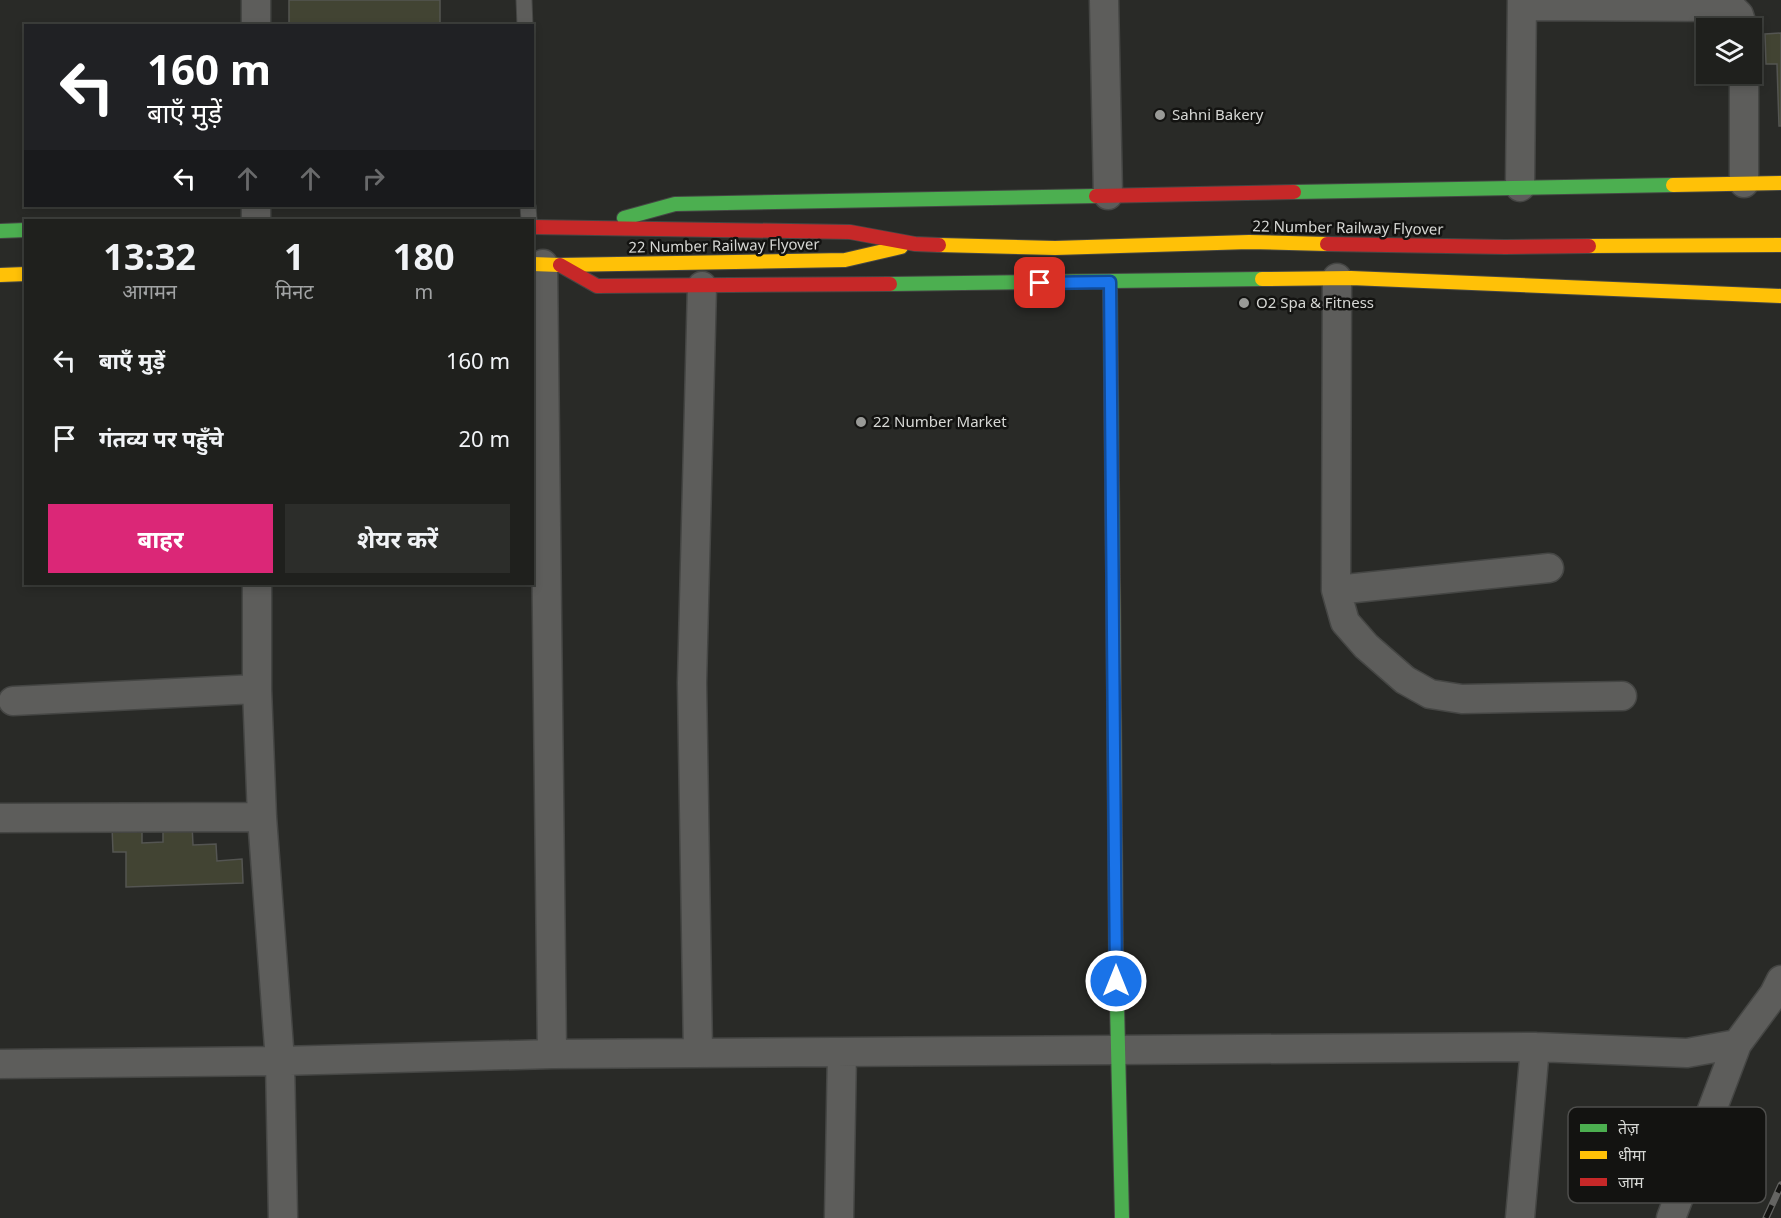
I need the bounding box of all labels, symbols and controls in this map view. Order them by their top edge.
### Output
map controls [1696,18,1762,84]
button: layers [1696,18,1762,84]
text: 160 m [147,40,271,97]
icon: left [48,48,126,126]
text: बाएँ मुड़ें [147,94,222,131]
place label: Sahni Bakery [1172,104,1264,124]
marker: Sahni Bakery [1153,108,1167,122]
icon: left [168,162,201,195]
icon: ahead [231,162,264,195]
icon: ahead [294,162,327,195]
icon: right [357,162,390,195]
street label: 22 Number Railway Flyover [1252,215,1444,239]
text: 13:32 [103,232,196,281]
text: 1 [284,232,305,281]
text: 180 [393,232,455,281]
street label: 22 Number Railway Flyover [628,233,820,257]
pin [1014,257,1065,308]
icon: arrive [1023,266,1056,299]
text: आगमन [122,278,177,305]
text: मिनट [275,278,314,305]
text: m [414,278,433,305]
place label: O2 Spa & Fitness [1256,292,1374,312]
marker: O2 Spa & Fitness [1237,296,1251,310]
icon: left [48,344,81,377]
text: बाएँ मुड़ें [99,345,165,375]
text: 160 m [446,345,510,375]
place label: 22 Number Market [873,411,1007,431]
marker: 22 Number Market [854,415,868,429]
icon: arrive [48,422,81,455]
text: गंतव्य पर पहुँचे [99,423,224,453]
text: 20 m [459,423,510,453]
button: बाहर [48,504,273,573]
button: शेयर करें [285,504,510,573]
position arrow [1084,949,1148,1013]
legend [1568,1107,1766,1203]
text: तेज़ [1618,1117,1640,1139]
text: धीमा [1618,1144,1647,1166]
text: जाम [1618,1171,1644,1193]

